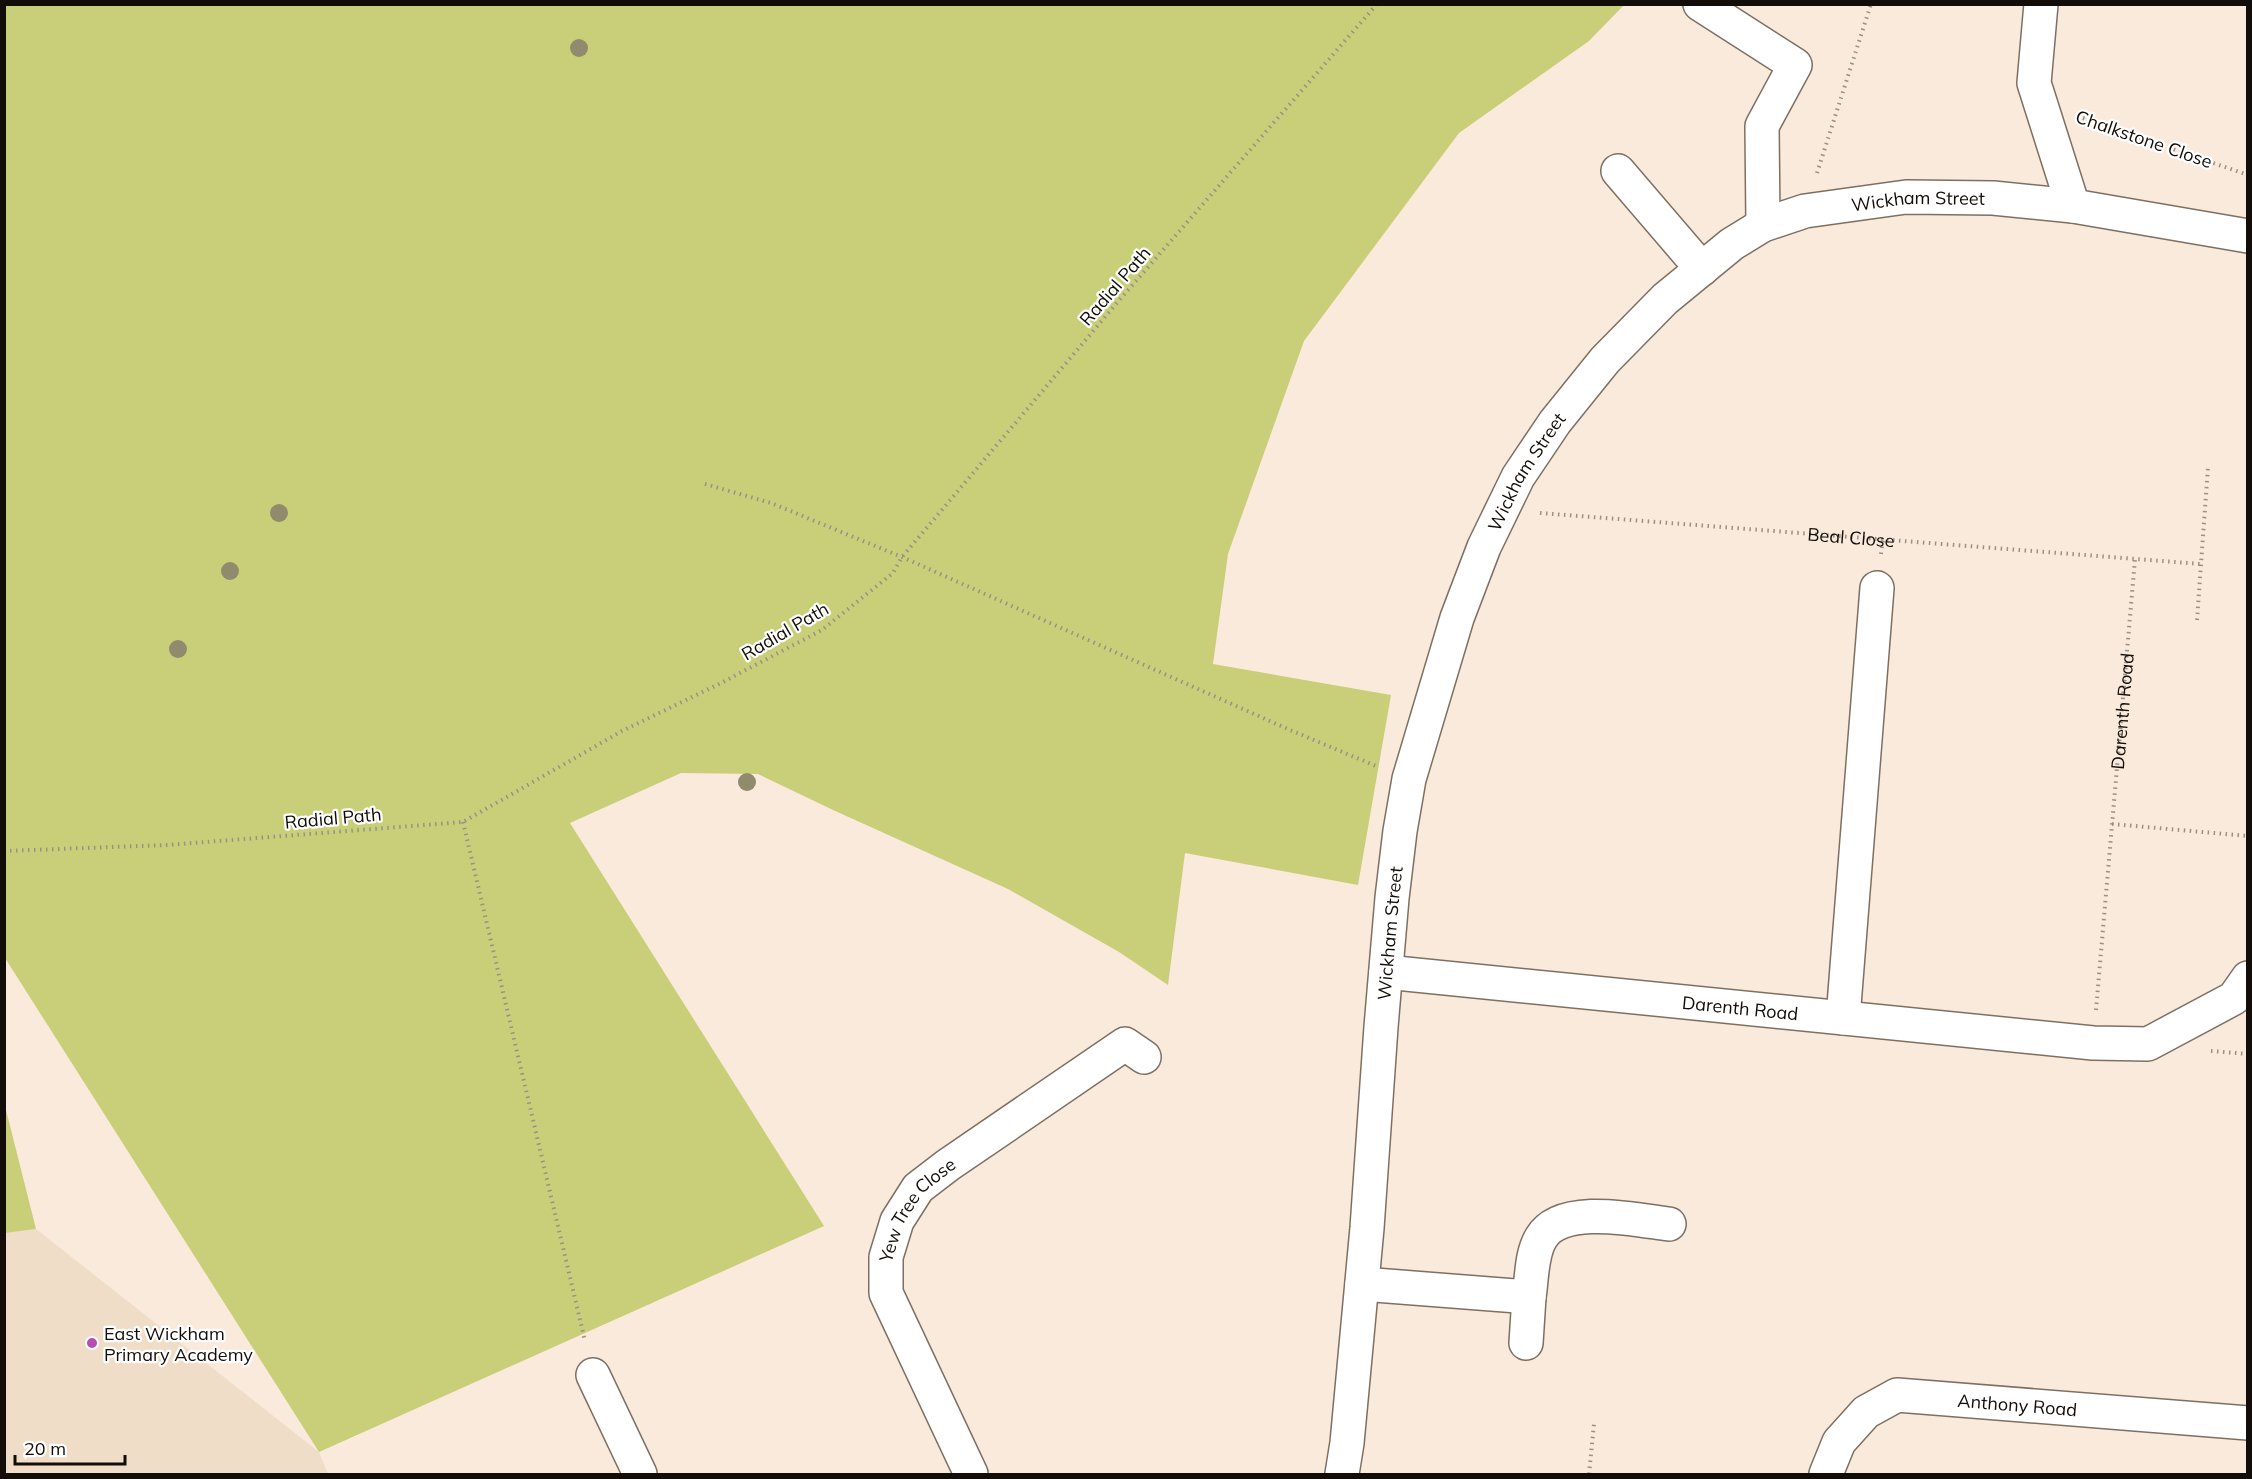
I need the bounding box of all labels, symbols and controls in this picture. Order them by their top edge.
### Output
street label: Chalkstone Close [2073,105,2215,173]
street label: Wickham Street [1850,185,1985,216]
street label: Radial Path [1074,242,1156,330]
street label: Wickham Street [1482,407,1570,535]
street label: Beal Close [1807,522,1896,552]
street label: Radial Path [737,597,833,665]
street label: Darenth Road [2105,652,2138,770]
street label: Radial Path [284,802,382,834]
street label: Wickham Street [1372,865,1407,1001]
street label: Darenth Road [1681,990,1799,1025]
street label: Yew Tree Close [873,1152,960,1266]
place label: East Wickham Primary Academy [104,1322,253,1366]
marker: East Wickham Primary Academy [85,1336,99,1350]
street label: Anthony Road [1957,1388,2078,1421]
scale bar [15,1428,124,1466]
text: 20 m [24,1437,66,1460]

